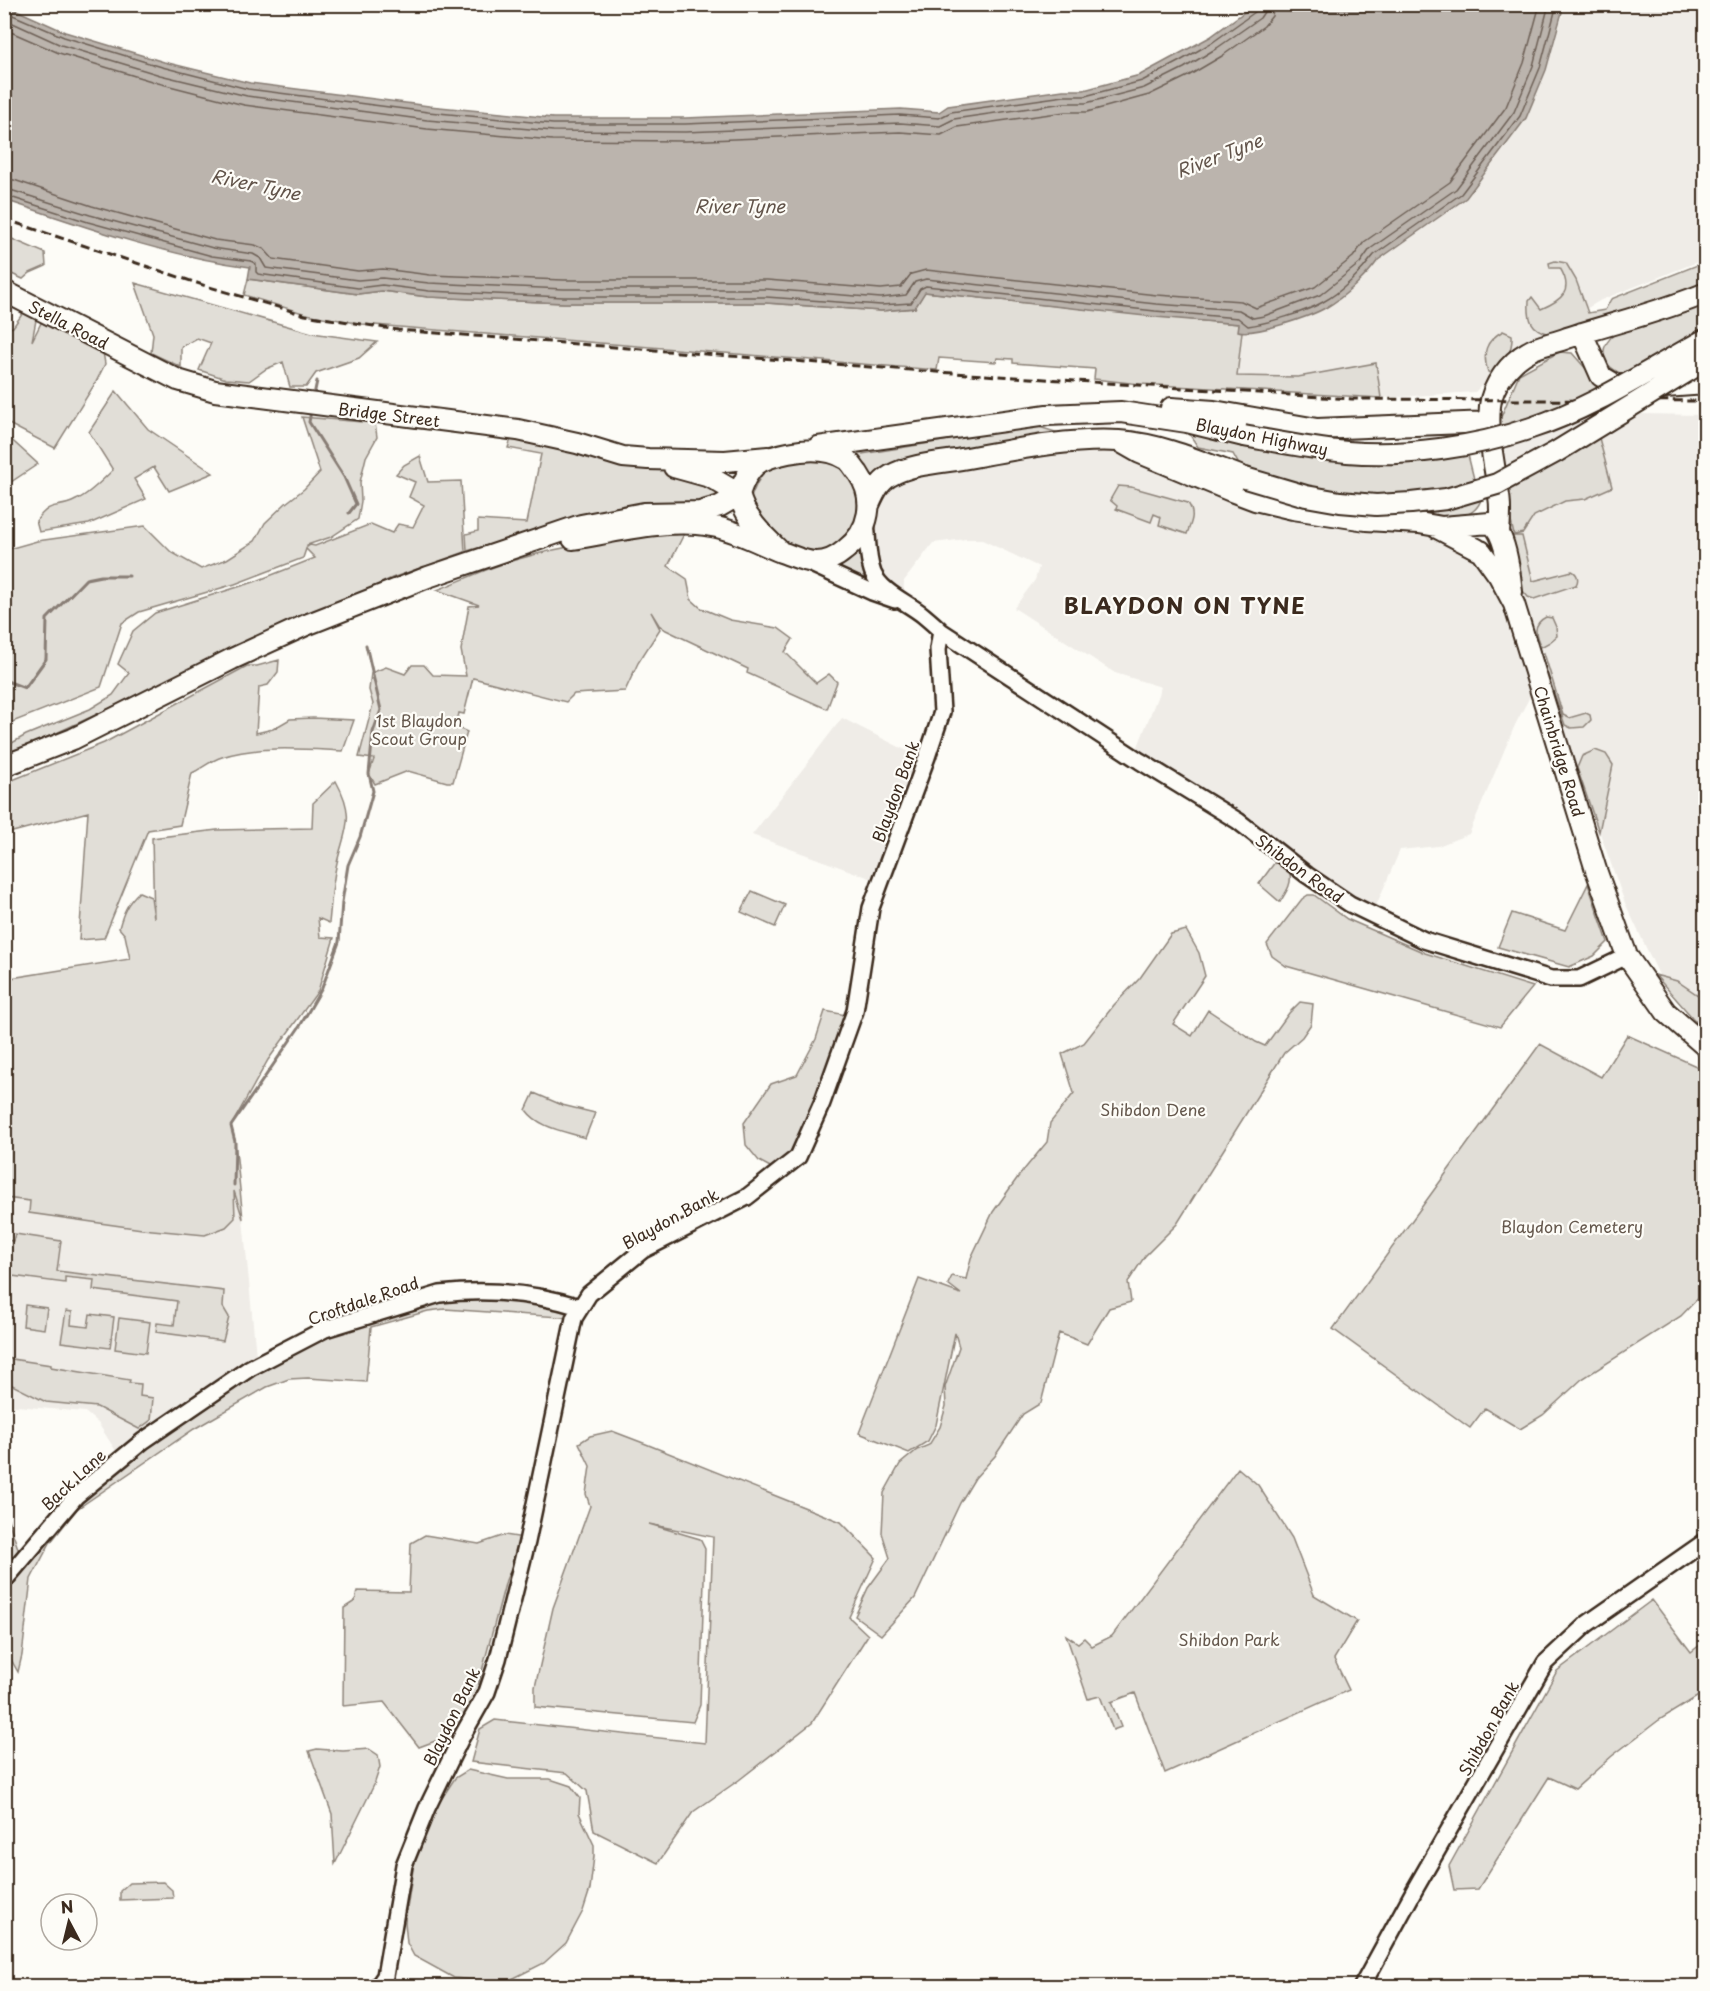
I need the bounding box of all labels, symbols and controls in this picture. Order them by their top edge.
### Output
water label: River Tyne [1172,126,1267,184]
water label: River Tyne [209,161,304,207]
water label: River Tyne [695,192,786,219]
street label: Stella Road [25,294,113,354]
street label: Bridge Street [337,396,442,432]
street label: Blaydon Highway [1194,411,1330,461]
district label: BLAYDON ON TYNE [1064,588,1306,621]
street label: Chainbridge Road [1529,682,1591,820]
park label: 1st Blaydon Scout Group [371,708,467,750]
street label: Blaydon Bank [865,736,925,845]
street label: Shibdon Road [1251,828,1349,908]
park label: Shibdon Dene [1100,1097,1206,1121]
street label: Blaydon Bank [617,1181,723,1254]
park label: Blaydon Cemetery [1501,1214,1643,1238]
street label: Croftdale Road [304,1270,422,1330]
street label: Back Lane [35,1443,111,1515]
park label: Shibdon Park [1178,1627,1280,1651]
street label: Blaydon Bank [417,1662,485,1769]
street label: Shibdon Bank [1452,1676,1524,1780]
north arrow [39,1892,99,1952]
text: N [59,1893,75,1919]

